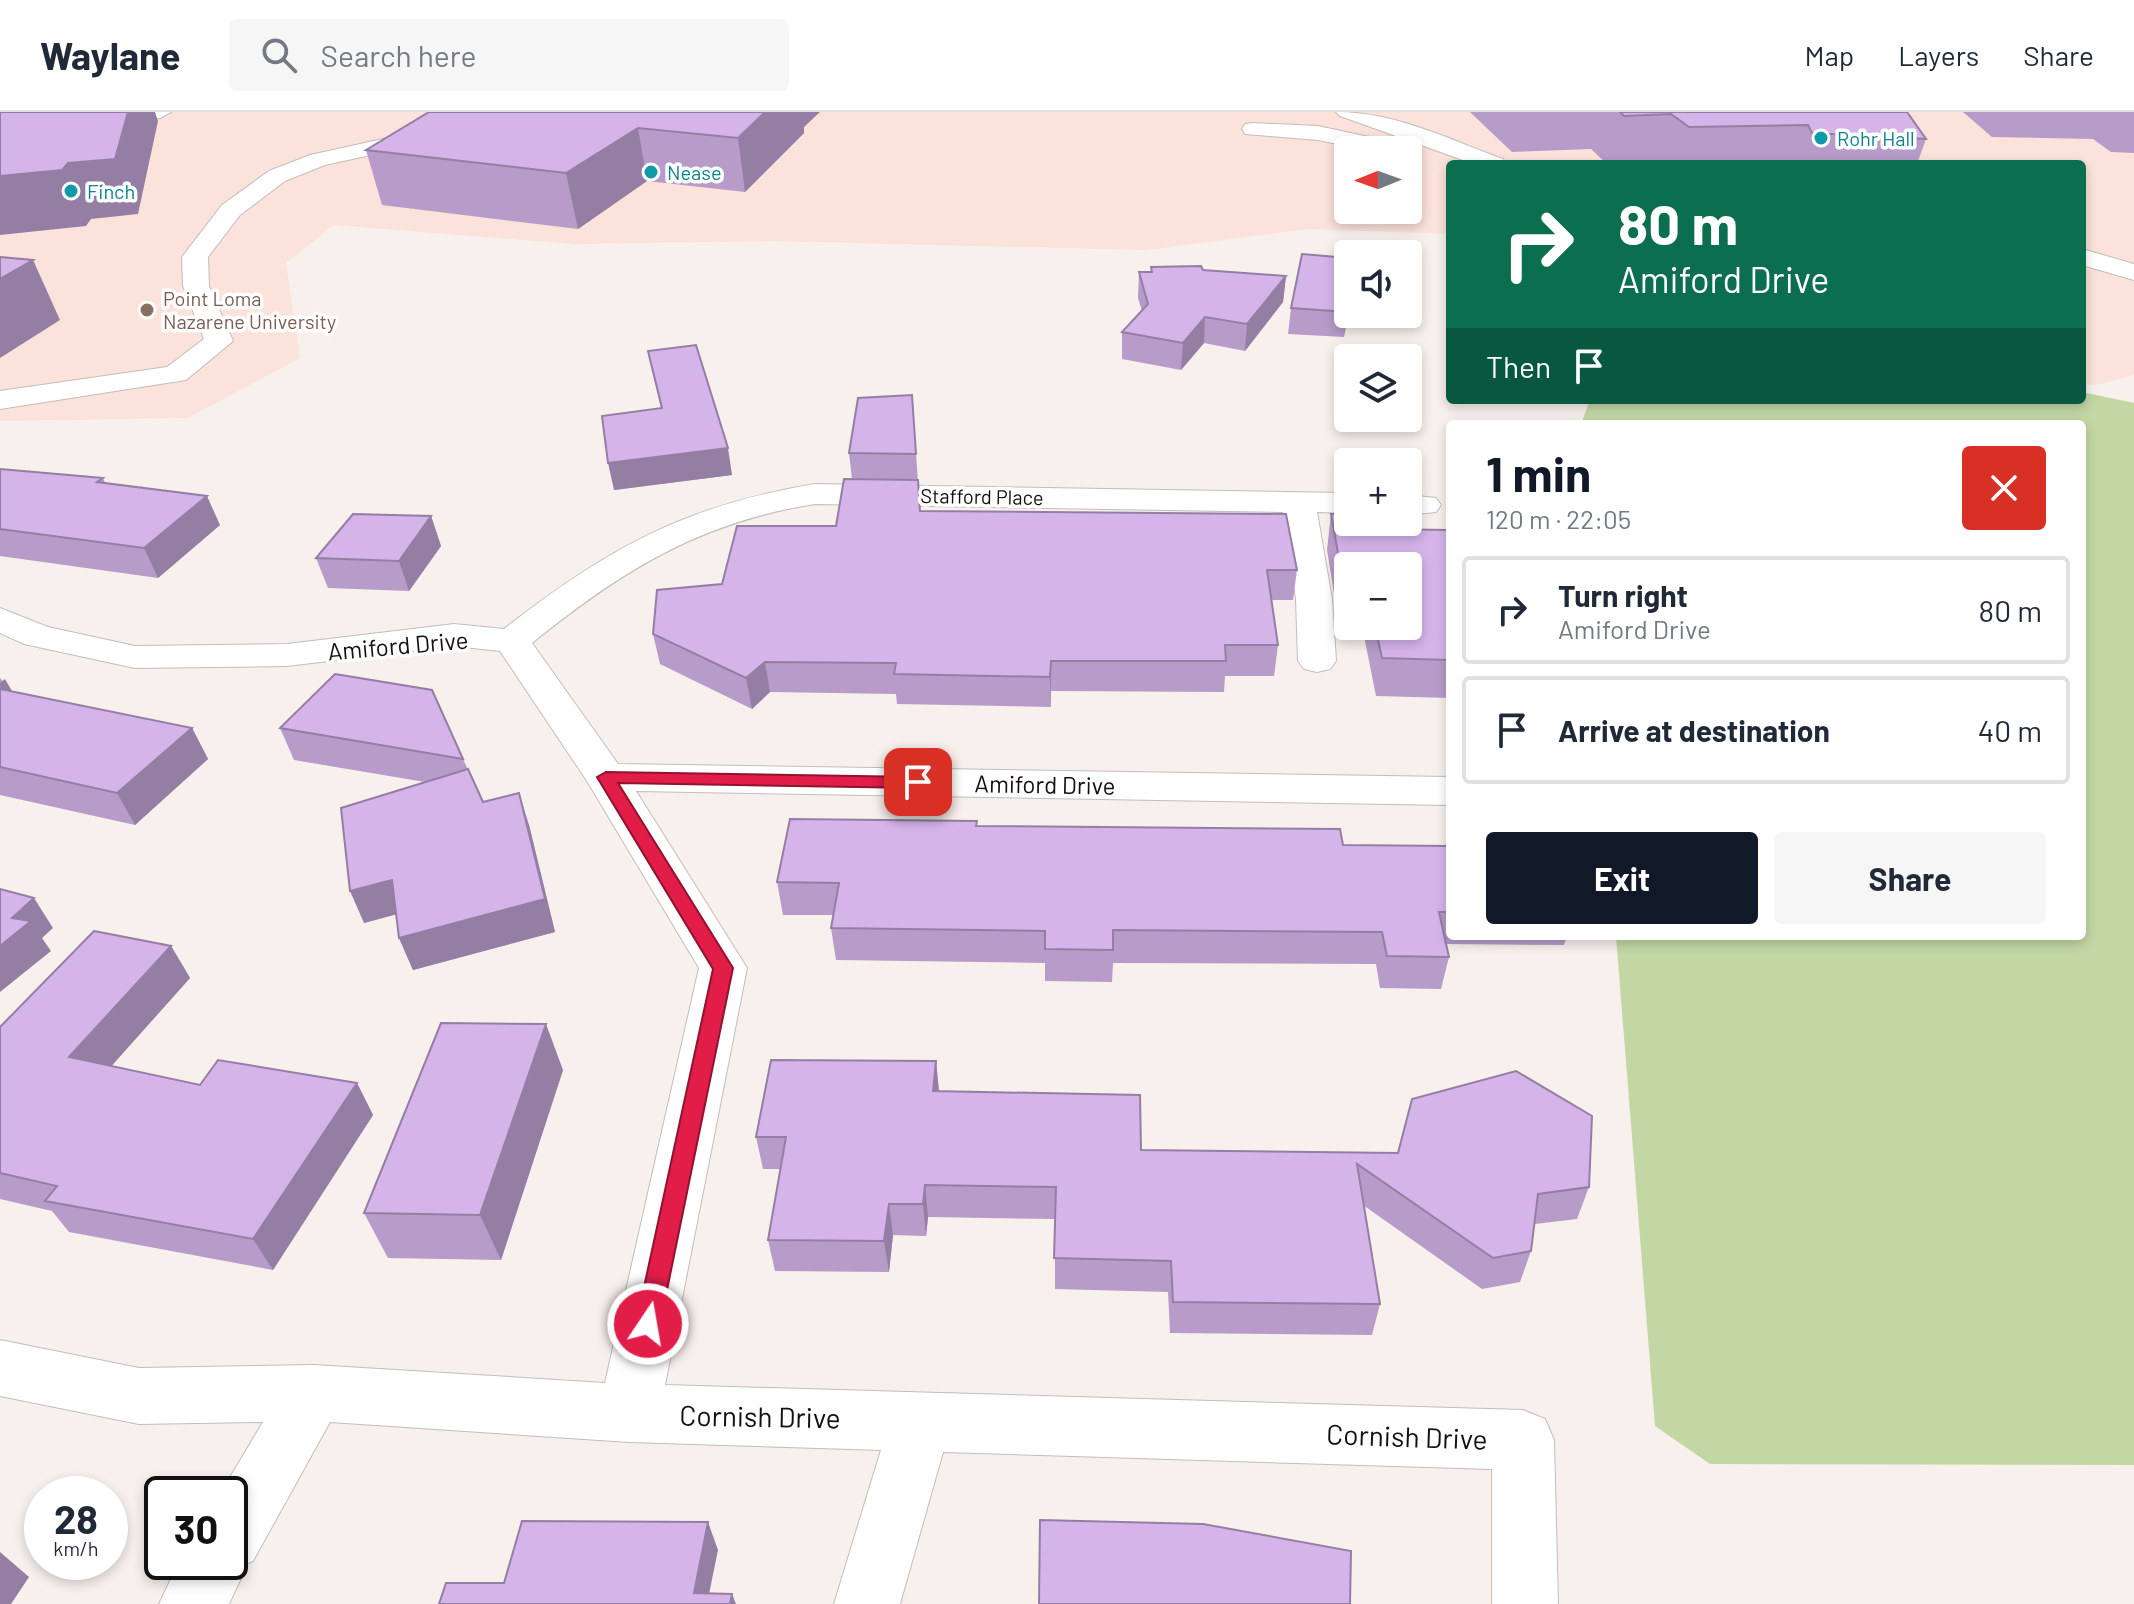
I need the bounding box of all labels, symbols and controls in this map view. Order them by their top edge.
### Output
search box [229,19,789,91]
text: Waylane [40,32,181,78]
icon: search [257,33,301,77]
text: Search here [321,37,476,73]
text: Map [1804,38,1854,72]
text: Layers [1898,38,1979,72]
text: Share [2023,38,2094,72]
place label: Rohr Hall [1837,126,1915,150]
marker: Rohr Hall [1812,129,1830,147]
north arrow [1334,136,1422,224]
map controls [1334,136,1422,640]
place label: Nease [667,160,722,184]
marker: Nease [642,163,660,181]
place label: Finch [87,179,135,203]
marker: Finch [62,182,80,200]
text: 80 m [1618,189,1738,256]
icon: right [1486,192,1590,296]
button: sound [1334,240,1422,328]
text: Amiford Drive [1618,257,1830,300]
place label: Point Loma Nazarene University [163,286,336,333]
marker: Point Loma Nazarene University [138,301,156,319]
button: layers [1334,344,1422,432]
icon: arrive [1567,344,1611,388]
text: Then [1486,348,1551,384]
text: 1 min [1486,444,1591,502]
button: close [1962,446,2046,530]
button: + [1334,448,1422,536]
street label: Stafford Place [920,483,1044,509]
text: 120 m · 22:05 [1486,503,1631,534]
button: − [1334,552,1422,640]
text: Turn right [1558,577,1688,613]
icon: right [1490,588,1534,632]
text: 80 m [1979,592,2042,628]
text: Amiford Drive [1558,613,1711,644]
street label: Amiford Drive [326,624,470,666]
icon: arrive [1490,708,1534,752]
text: Arrive at destination [1558,712,1830,748]
text: 40 m [1978,712,2042,748]
pin [884,748,952,816]
icon: arrive [896,760,940,804]
street label: Amiford Drive [974,768,1116,800]
button: Exit [1486,832,1758,924]
button: Share [1774,832,2046,924]
position arrow [606,1282,690,1366]
street label: Cornish Drive [679,1398,841,1434]
street label: Cornish Drive [1326,1416,1488,1456]
speed limit sign: 30 [144,1476,248,1580]
text: 28 [54,1494,98,1542]
text: km/h [53,1536,99,1560]

